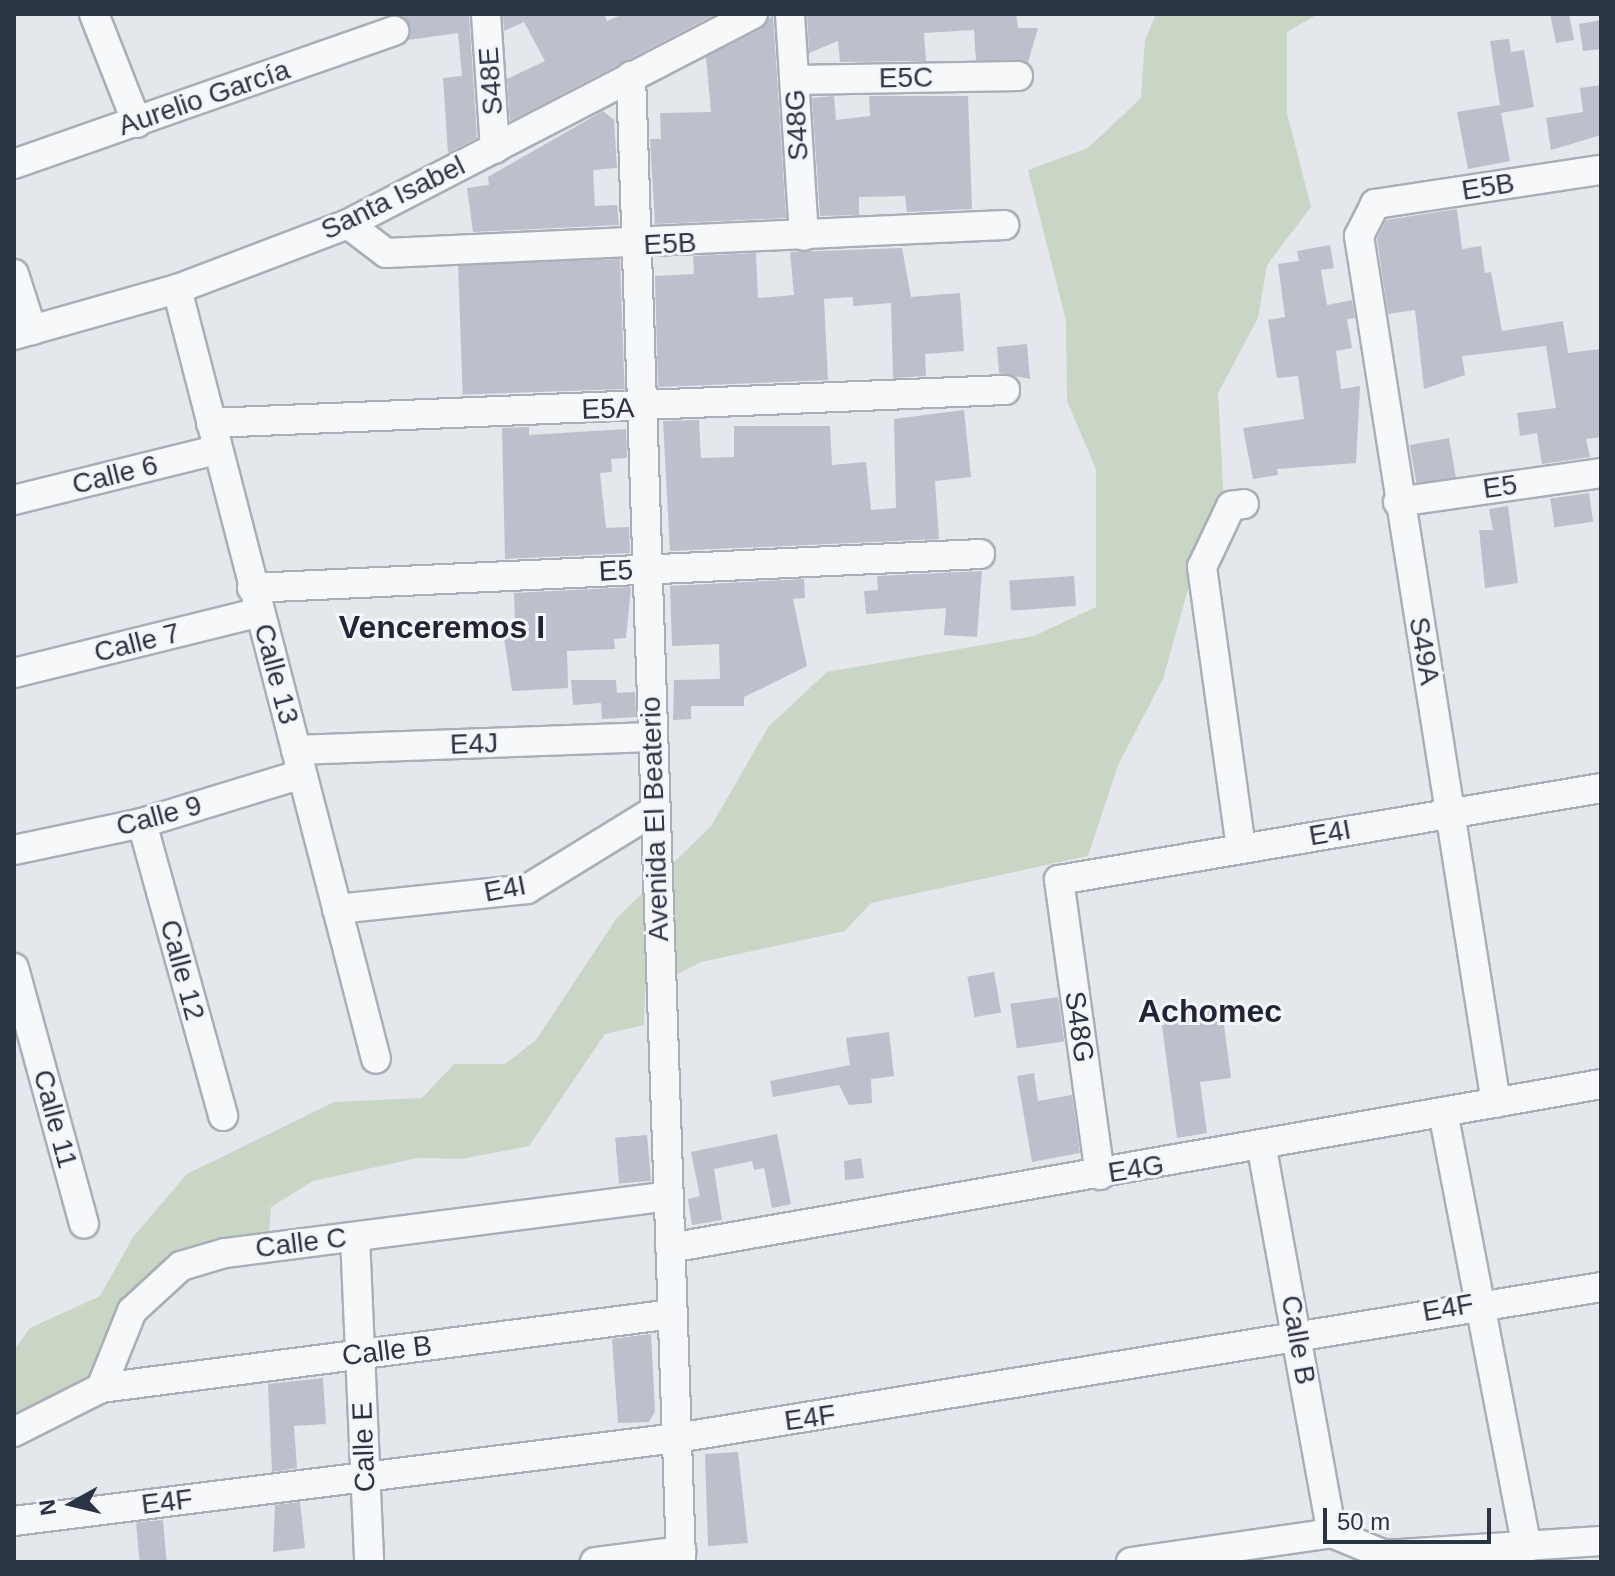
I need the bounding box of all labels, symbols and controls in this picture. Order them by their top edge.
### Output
street label: S48E [472,46,510,116]
street label: Aurelio García [114,53,294,143]
street label: E5C [878,61,934,95]
street label: S48G [778,88,816,162]
street label: Santa Isabel [316,149,470,247]
street label: E5B [1459,166,1517,208]
street label: E5B [643,226,697,262]
street label: E5A [581,391,635,427]
street label: Calle 6 [69,448,161,502]
street label: E5 [1481,468,1519,506]
street label: E5 [598,553,634,589]
district label: Venceremos I [339,608,545,646]
street label: S49A [1402,614,1446,688]
street label: Calle 7 [91,616,183,670]
street label: Calle 13 [246,620,306,728]
street label: Avenida El Beaterio [634,696,676,942]
street label: E4J [449,726,499,762]
street label: Calle 9 [113,788,205,844]
street label: E4I [1306,813,1354,853]
street label: E4I [481,868,529,910]
street label: Calle 12 [152,916,212,1024]
street label: S48G [1057,989,1101,1065]
district label: Achomec [1138,992,1282,1030]
street label: Calle 11 [26,1066,84,1172]
street label: E4G [1106,1148,1166,1190]
street label: Calle C [253,1221,349,1265]
street label: E4F [1420,1287,1476,1329]
street label: Calle B [1274,1293,1322,1387]
street label: Calle B [340,1329,434,1373]
street label: E4F [782,1398,838,1438]
street label: Calle E [346,1401,382,1493]
north arrow [32,1464,112,1544]
street label: E4F [139,1482,195,1522]
scale bar [1327,1492,1495,1542]
text: N [34,1498,61,1517]
text: 50 m [1337,1508,1390,1535]

